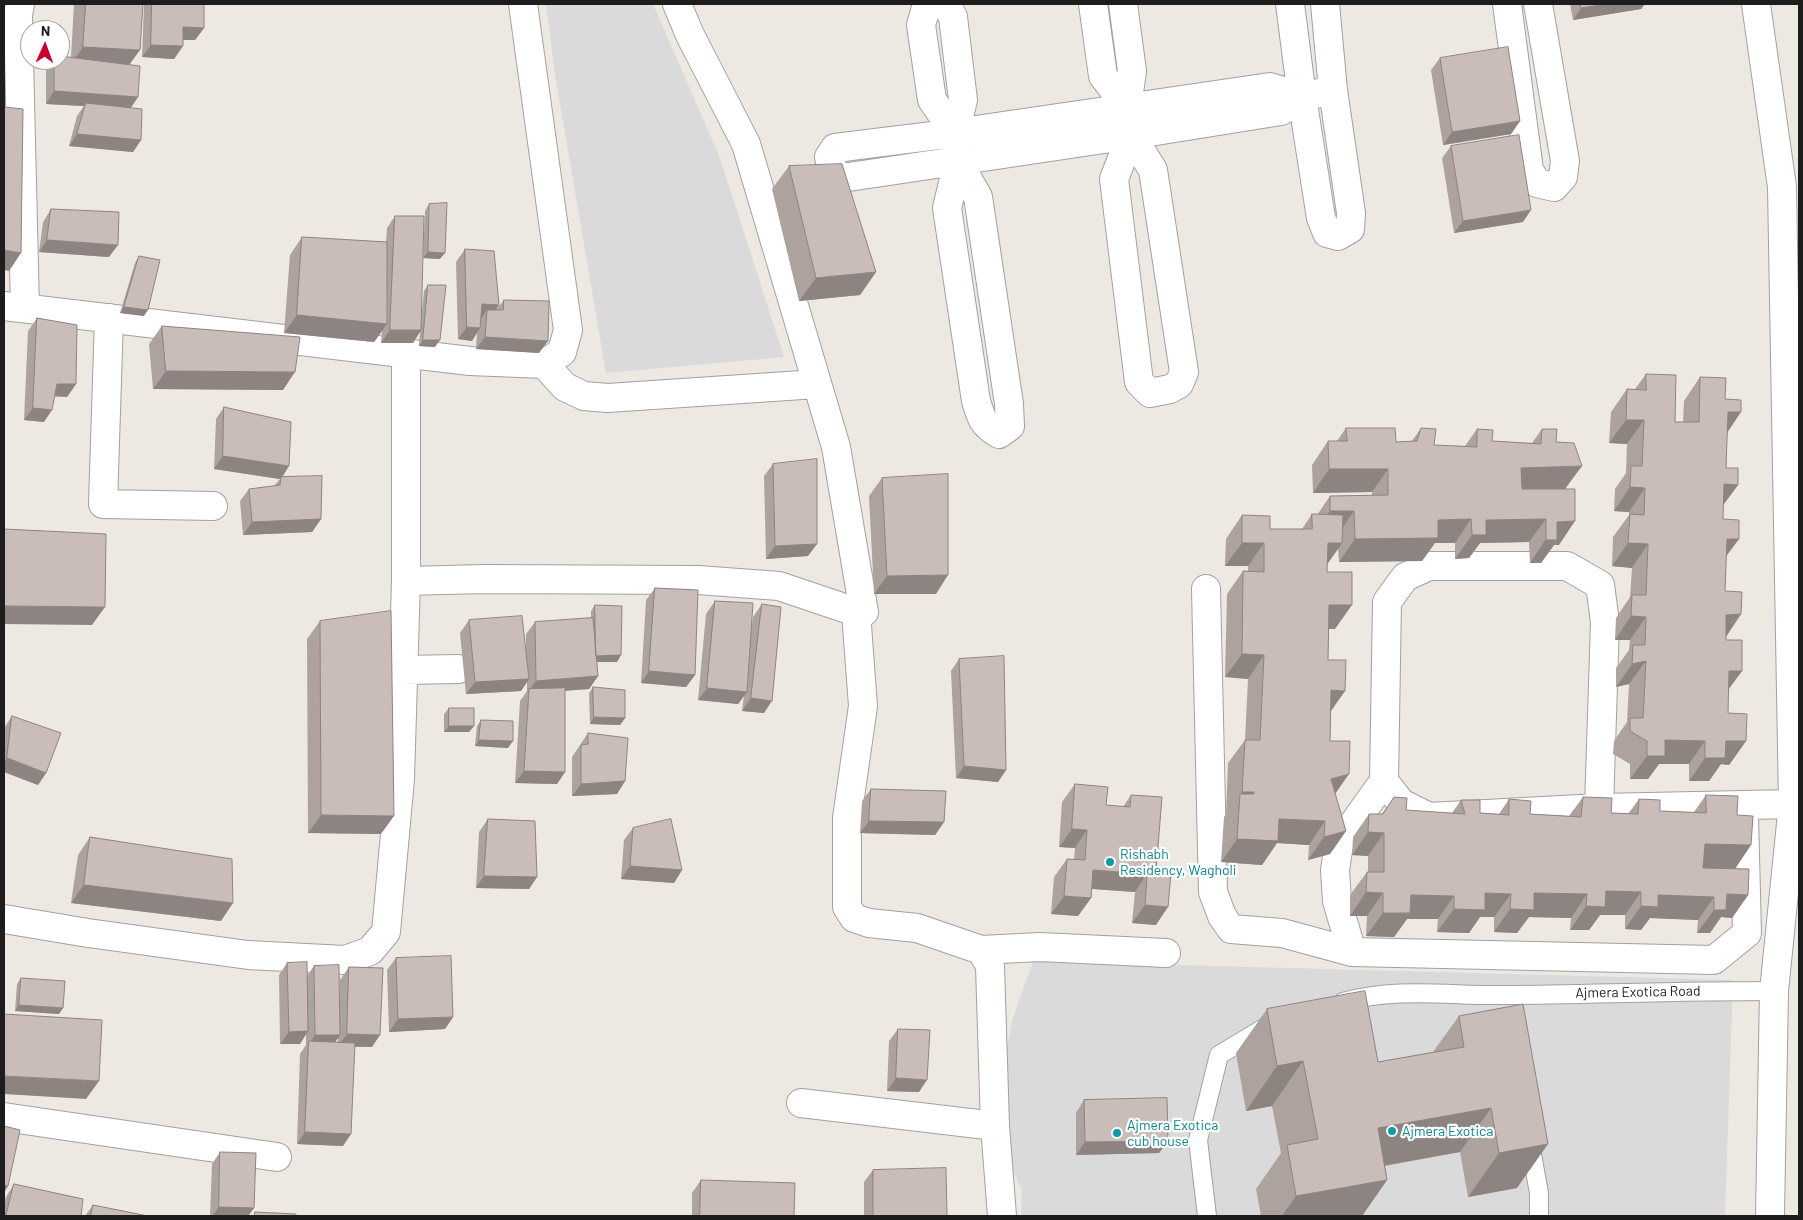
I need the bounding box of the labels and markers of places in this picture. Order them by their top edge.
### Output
place label: Rishabh Residency, Wagholi [1120,846,1236,879]
marker: Rishabh Residency, Wagholi [1104,856,1116,868]
place label: Ajmera Exotica cub house [1127,1117,1218,1150]
place label: Ajmera Exotica [1402,1123,1493,1139]
marker: Ajmera Exotica [1386,1125,1398,1137]
marker: Ajmera Exotica cub house [1111,1127,1123,1139]

